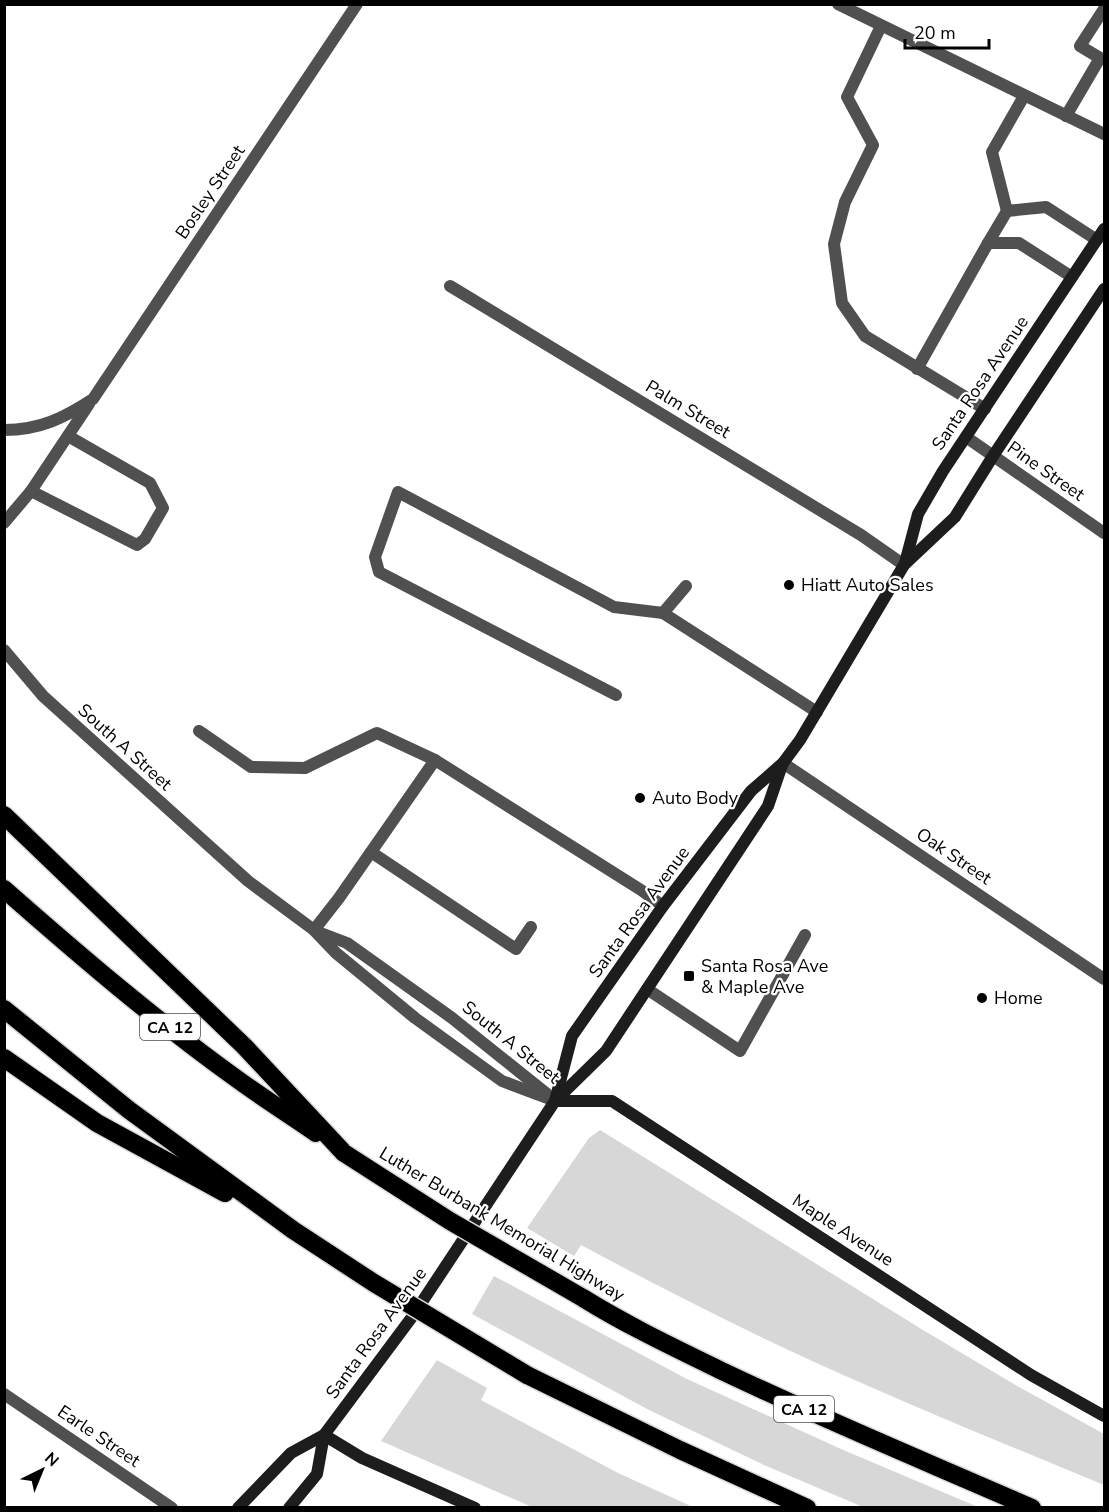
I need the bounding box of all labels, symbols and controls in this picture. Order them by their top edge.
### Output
scale bar [905,12,989,50]
text: 20 m [914,21,956,45]
street label: Bosley Street [170,140,251,244]
street label: Santa Rosa Avenue [926,311,1034,455]
street label: Palm Street [641,374,735,444]
street label: Pine Street [1003,436,1090,507]
place label: Hiatt Auto Sales [801,573,934,597]
marker: Hiatt Auto Sales [782,578,796,592]
street label: South A Street [73,698,178,796]
place label: Auto Body [652,786,739,810]
marker: Auto Body [633,791,647,805]
street label: Oak Street [912,822,997,890]
street label: Santa Rosa Avenue [583,841,695,983]
place label: Santa Rosa Ave & Maple Ave [701,954,828,999]
marker: Santa Rosa Ave & Maple Ave [682,969,696,983]
place label: Home [994,986,1043,1010]
marker: Home [975,991,989,1005]
street label: South A Street [457,995,565,1089]
road number: CA 12 [140,1014,200,1040]
street label: Luther Burbank Memorial Highway [375,1141,630,1307]
street label: Maple Avenue [788,1188,898,1272]
street label: Santa Rosa Avenue [320,1262,432,1404]
road number: CA 12 [774,1396,834,1422]
street label: Earle Street [53,1400,146,1473]
north arrow [12,1440,72,1500]
text: N [40,1448,63,1472]

